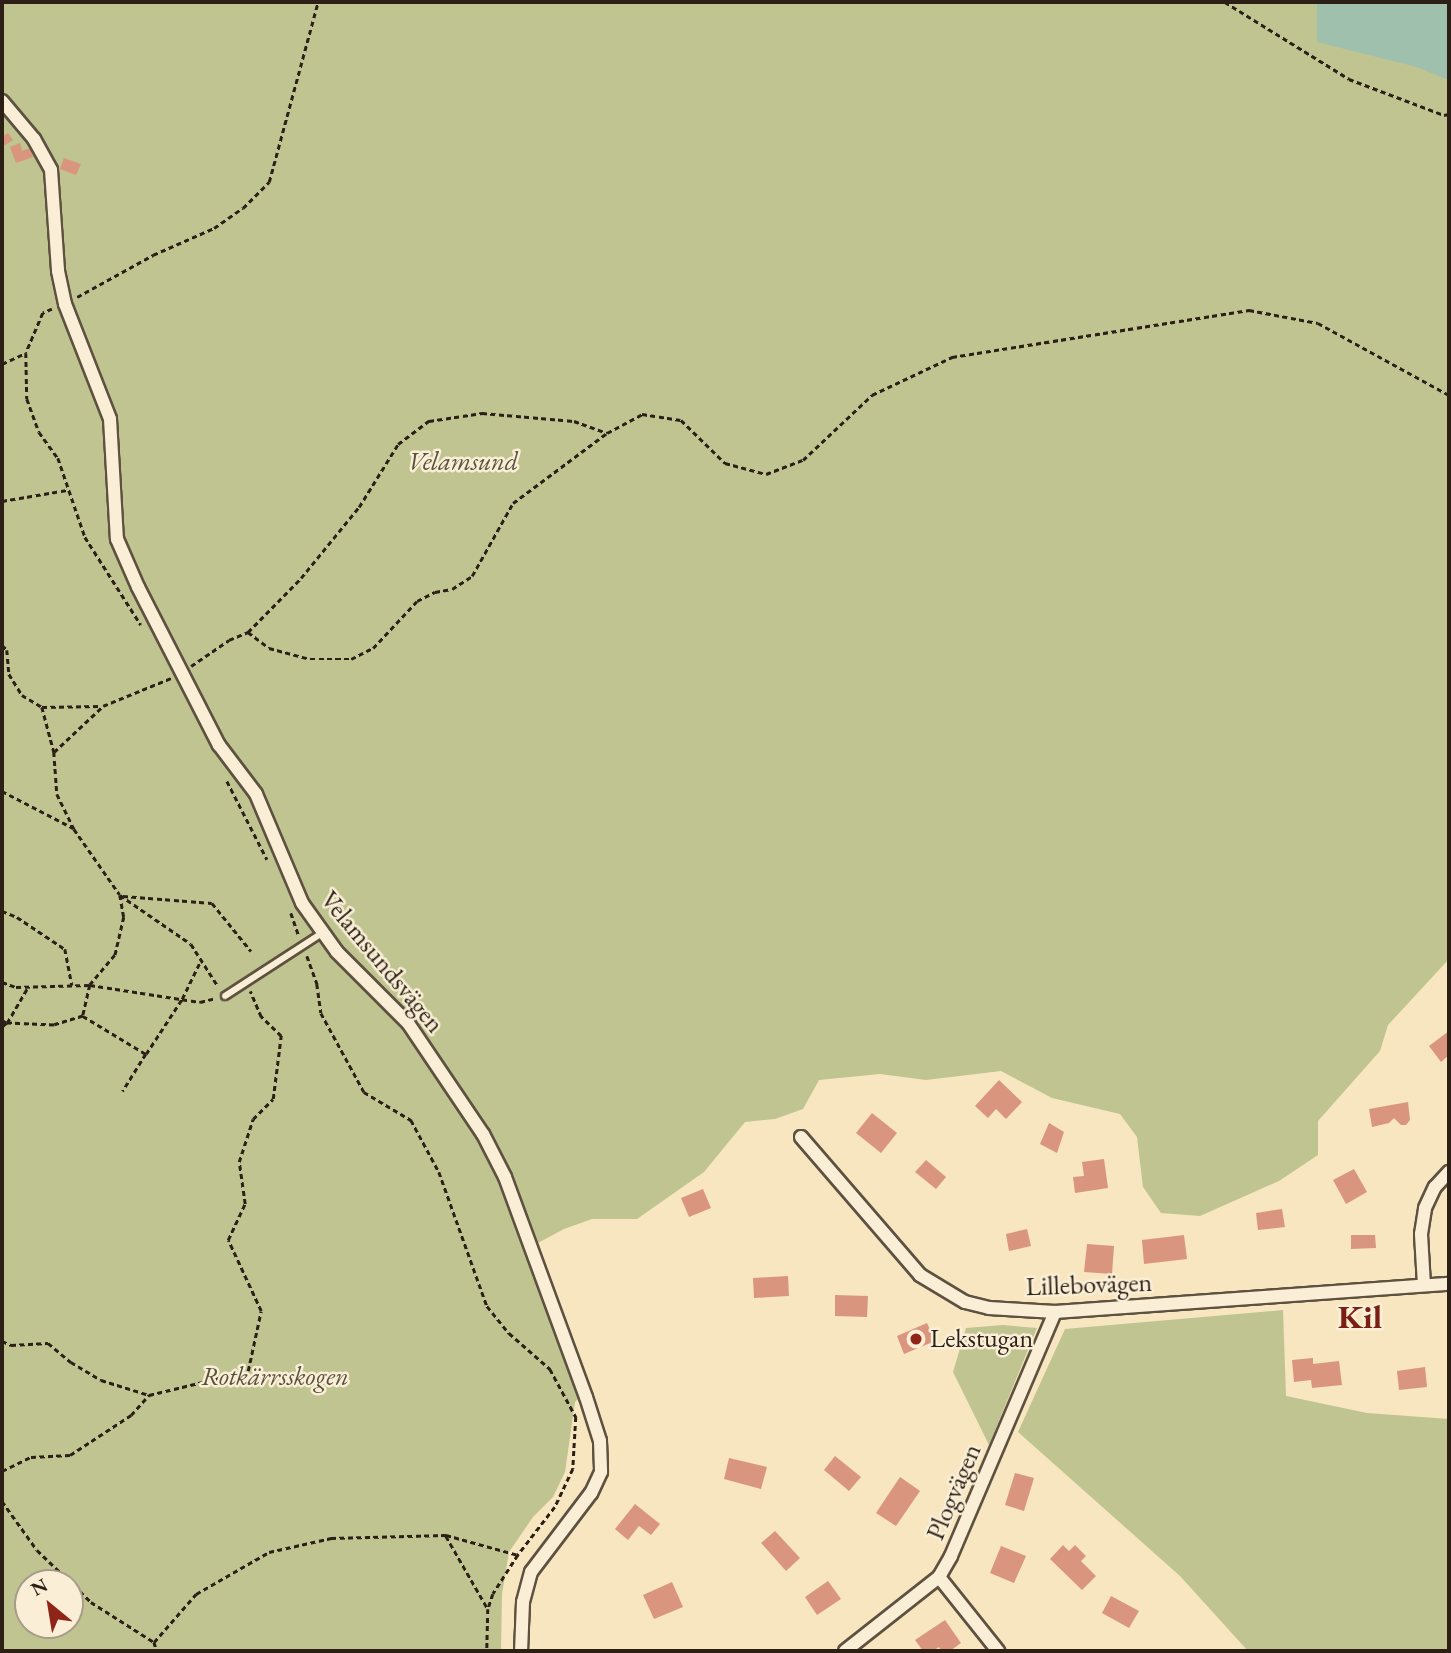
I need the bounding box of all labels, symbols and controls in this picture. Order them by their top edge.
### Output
park label: Velamsund [408,446,518,478]
street label: Velamsundsvägen [314,885,450,1039]
street label: Lillebovägen [1025,1267,1153,1303]
district label: Kil [1338,1297,1382,1337]
place label: Lekstugan [930,1323,1033,1355]
marker: Lekstugan [908,1331,924,1347]
park label: Rotkärrsskogen [201,1361,349,1393]
street label: Plogvägen [920,1439,988,1545]
north arrow [14,1569,84,1639]
text: N [26,1572,52,1602]

